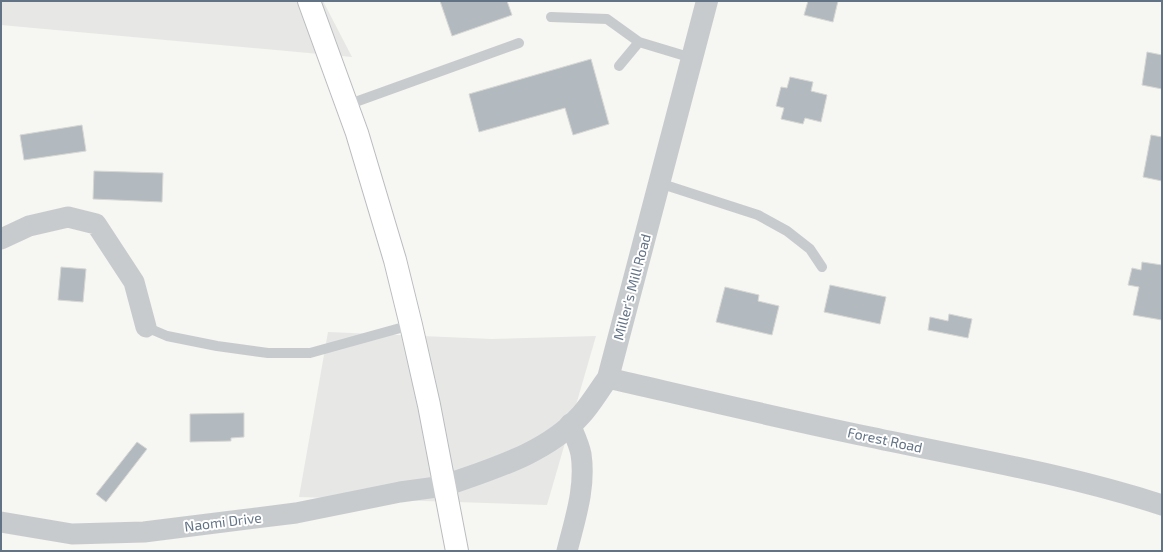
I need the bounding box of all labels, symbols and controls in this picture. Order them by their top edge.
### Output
street label: Miller's Mill Road [609,232,654,342]
street label: Forest Road [846,423,924,456]
street label: Naomi Drive [183,508,262,535]

